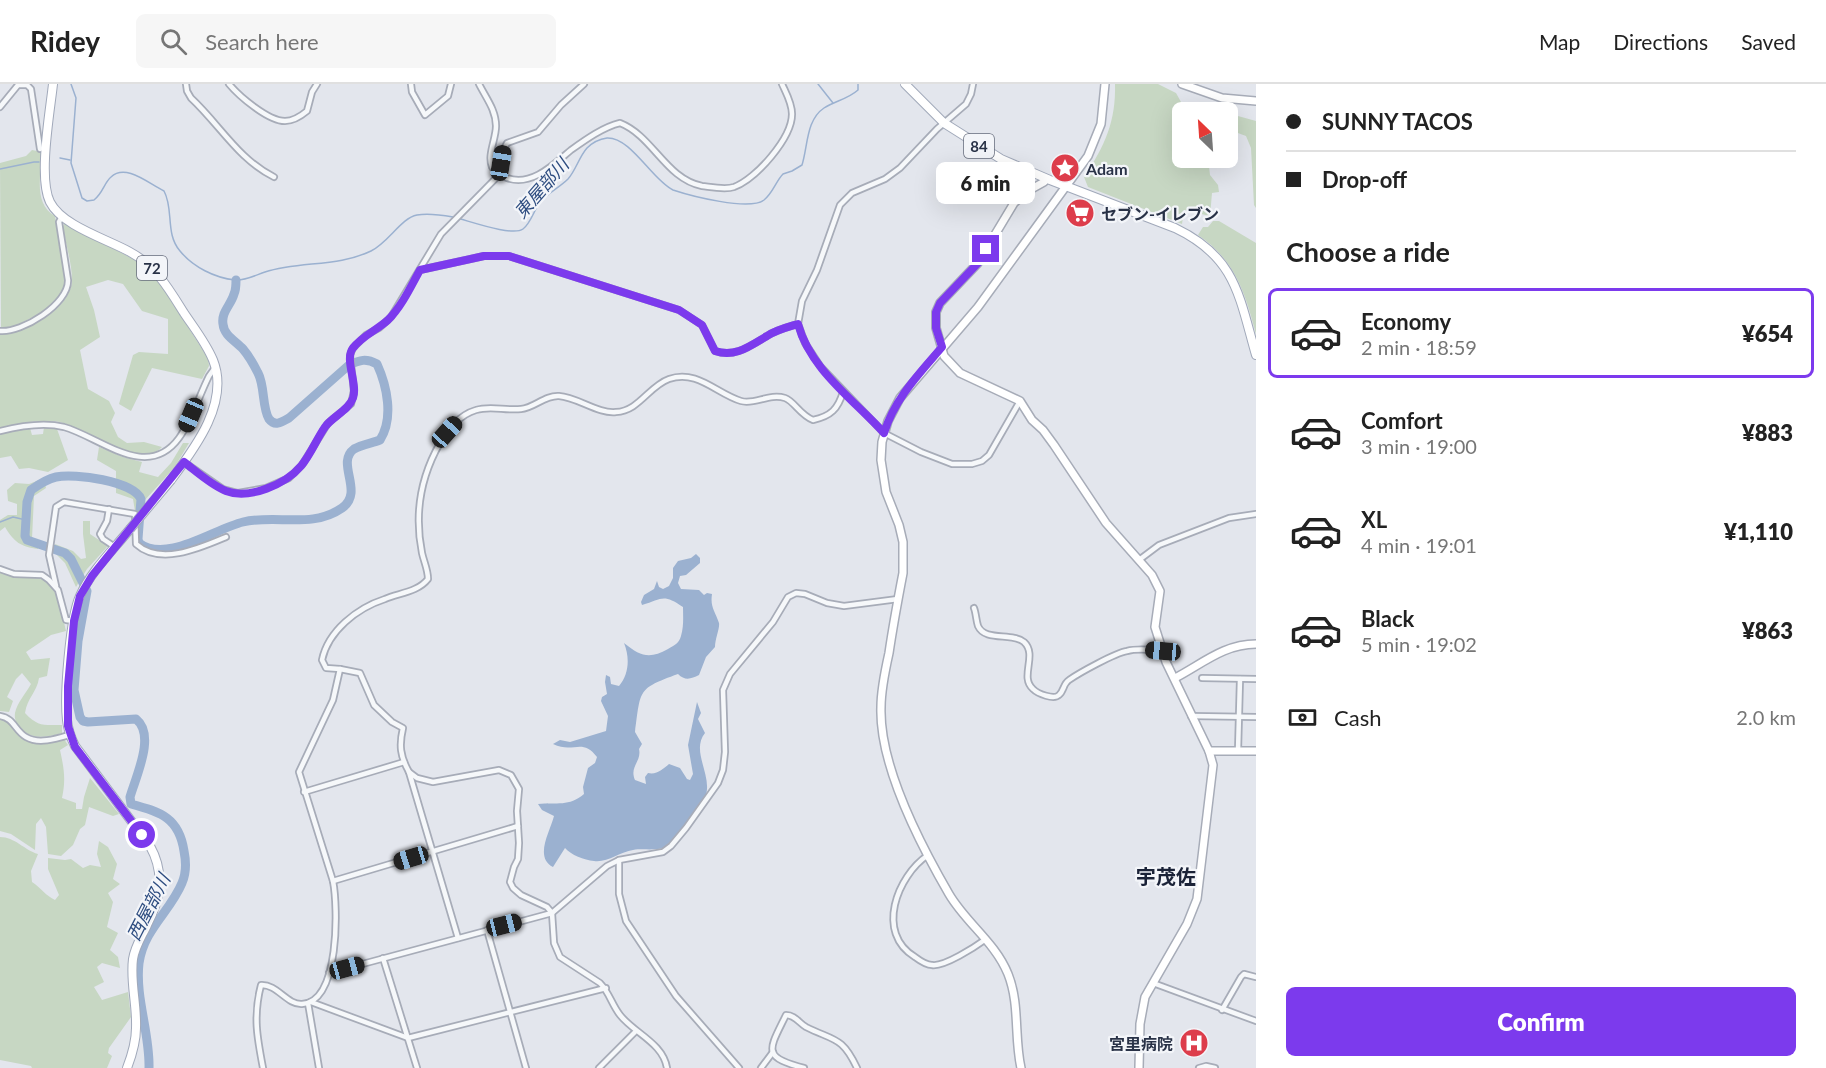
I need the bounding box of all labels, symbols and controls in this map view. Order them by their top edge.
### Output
search box [136,14,556,68]
text: Ridey [30,24,100,58]
icon: search [157,25,190,58]
text: Search here [205,28,319,55]
text: Map [1539,29,1580,54]
text: Directions [1613,29,1708,54]
text: Saved [1741,29,1796,54]
north arrow [1172,102,1238,168]
map controls [1172,102,1238,168]
text: SUNNY TACOS [1322,108,1473,135]
road number: 84 [964,134,994,158]
car [489,144,513,182]
water label: 東屋部川 [509,152,574,222]
place icon: Adam [1049,152,1081,184]
place label: Adam [1085,159,1128,178]
callout: 6 min [936,162,1036,204]
text: Drop-off [1322,166,1407,193]
text: 6 min [961,171,1010,195]
supermarket icon: セブン-イレブン [1064,197,1096,229]
place label: セブン-イレブン [1101,204,1219,223]
route end [972,235,999,262]
text: Choose a ride [1286,235,1450,268]
road number: 72 [137,256,167,280]
icon: car [1289,306,1343,360]
text: Economy [1361,308,1451,335]
text: ¥654 [1742,320,1793,347]
text: 2 min · 18:59 [1361,335,1477,359]
car [176,395,206,435]
icon: car [1289,405,1343,459]
text: Comfort [1361,407,1443,434]
car [428,413,466,451]
text: ¥883 [1742,419,1793,446]
text: 3 min · 19:00 [1361,434,1477,458]
icon: car [1289,504,1343,558]
text: XL [1361,506,1387,533]
text: ¥1,110 [1724,518,1793,545]
text: 4 min · 19:01 [1361,533,1477,557]
icon: car [1289,603,1343,657]
text: Black [1361,605,1414,632]
text: ¥863 [1742,617,1793,644]
text: 5 min · 19:02 [1361,632,1477,656]
car [1144,640,1182,662]
icon: cash [1286,701,1319,734]
text: Cash [1334,704,1381,731]
text: 2.0 km [1736,705,1796,729]
route start [128,821,155,848]
car [391,844,431,872]
district label: 宇茂佐 [1136,864,1196,888]
water label: 西屋部川 [122,868,175,944]
car [484,912,524,938]
car [327,955,367,981]
button: Confirm [1286,987,1796,1056]
hospital icon: 宮里病院 [1178,1027,1210,1059]
place label: 宮里病院 [1109,1034,1173,1053]

